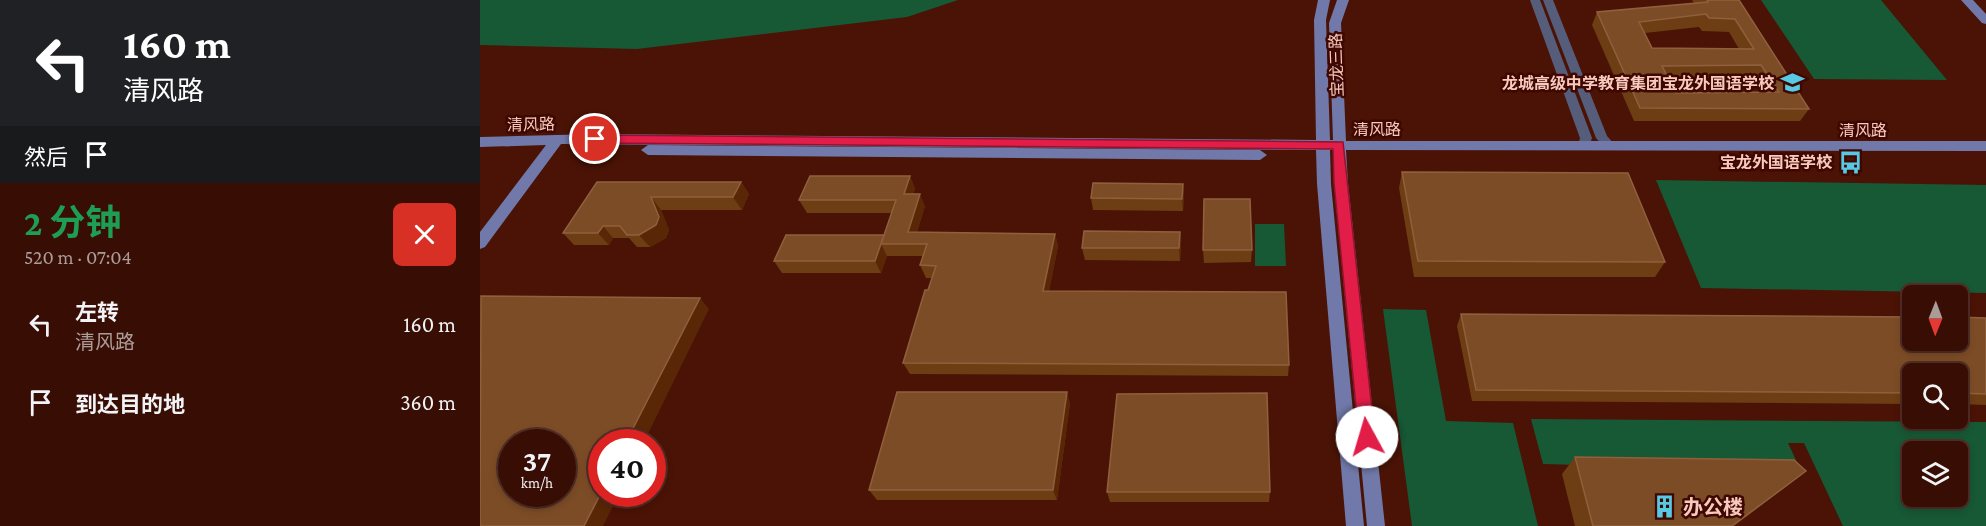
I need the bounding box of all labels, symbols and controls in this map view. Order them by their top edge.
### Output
text: 160 m [123,20,231,67]
icon: left [24,24,102,102]
street label: 宝龙三路 [1327,33,1346,97]
school or university icon: 龙城高级中学教育集团宝龙外国语学校 [1779,70,1805,96]
place label: 龙城高级中学教育集团宝龙外国语学校 [1502,74,1775,92]
text: 清风路 [123,76,204,106]
pin [569,113,620,164]
street label: 清风路 [507,116,555,133]
street label: 清风路 [1353,121,1401,138]
icon: arrive [578,122,611,155]
street label: 清风路 [1839,122,1887,139]
icon: arrive [80,138,113,171]
text: 然后 [24,145,68,170]
bus stop icon: 宝龙外国语学校 [1837,149,1863,175]
place label: 宝龙外国语学校 [1720,153,1833,171]
text: 2 分钟 [24,203,121,243]
button: close [393,203,456,266]
text: 520 m · 07:04 [24,246,132,268]
north arrow [1902,285,1968,351]
map controls [1902,285,1968,507]
text: 左转 [75,300,119,325]
icon: left [24,308,57,341]
text: 160 m [403,312,456,337]
text: 清风路 [75,331,135,353]
button: search [1902,363,1968,429]
icon: arrive [24,386,57,419]
text: 360 m [400,390,456,415]
text: 到达目的地 [75,392,185,417]
position arrow [1335,405,1399,469]
speed limit sign: 40 [588,429,666,507]
button: layers [1902,441,1968,507]
text: 37 [523,444,551,477]
text: km/h [521,475,553,491]
building icon: 办公楼 [1652,494,1678,520]
place label: 办公楼 [1683,496,1743,518]

